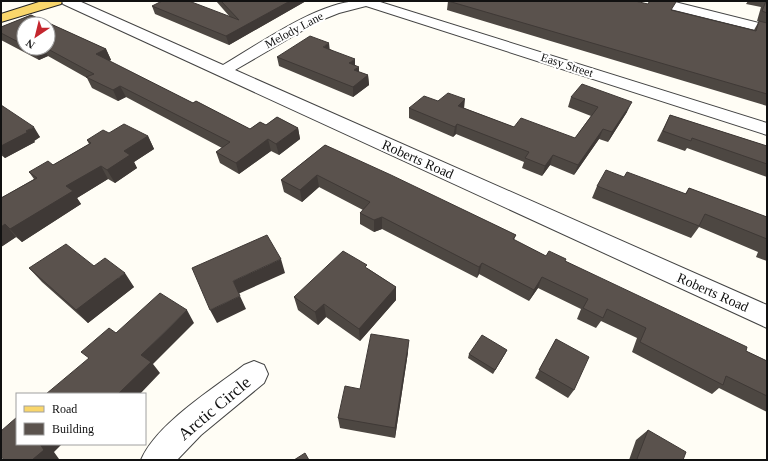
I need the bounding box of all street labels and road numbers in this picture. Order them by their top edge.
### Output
street label: Melody Lane [262,9,326,51]
street label: Easy Street [539,50,596,80]
street label: Roberts Road [380,137,456,182]
street label: Roberts Road [675,270,751,315]
street label: Arctic Circle [174,373,254,444]

